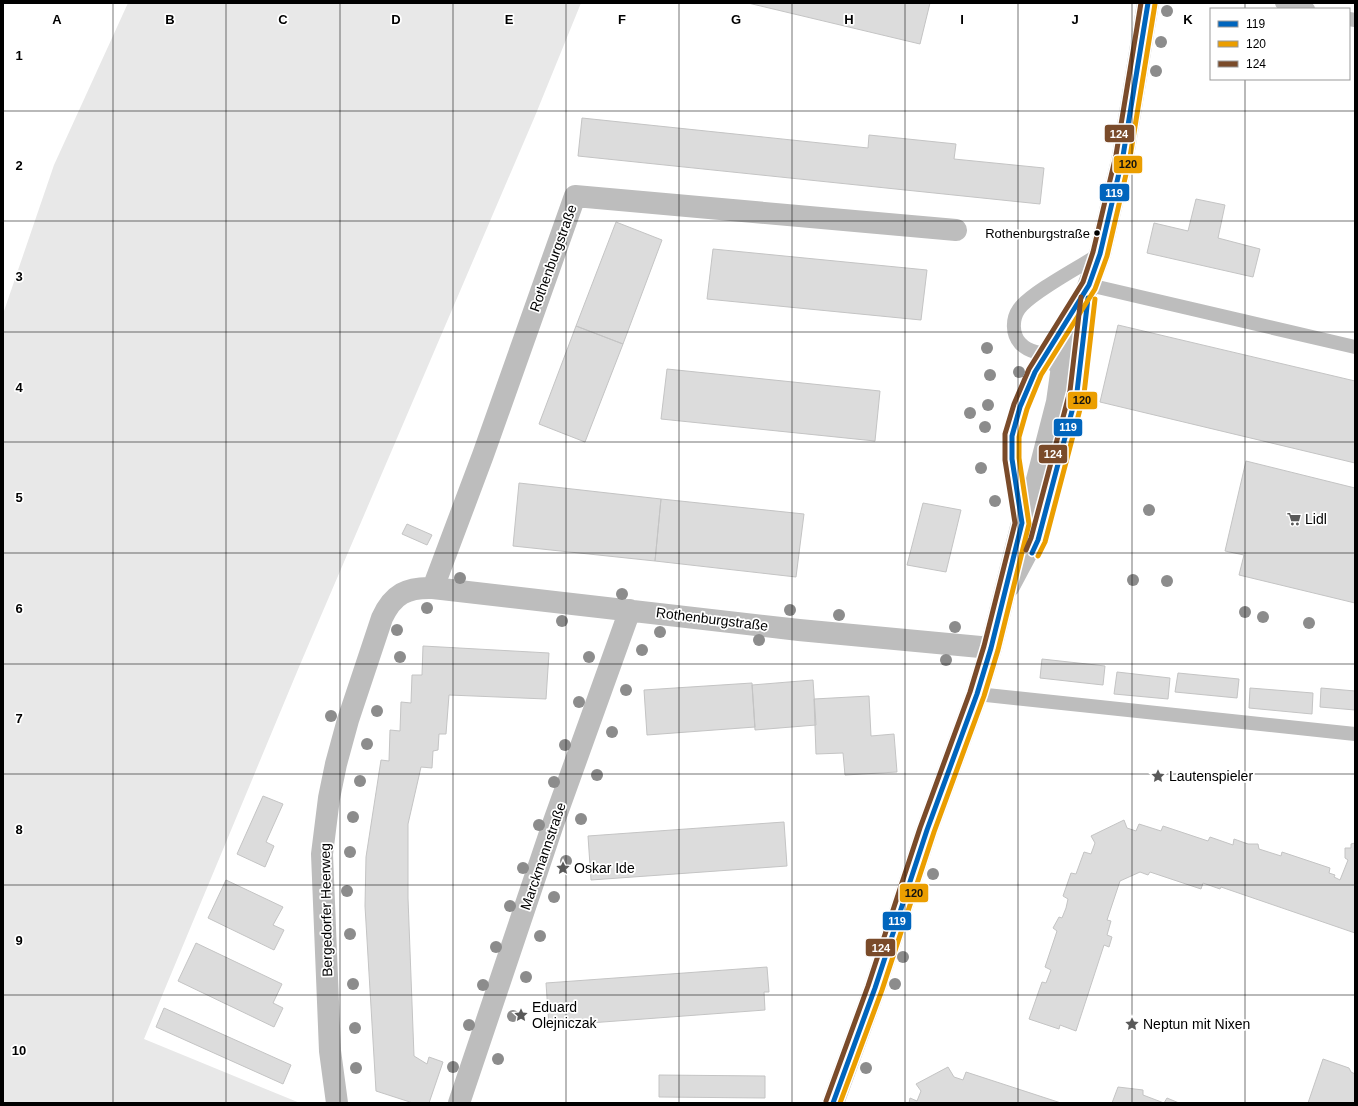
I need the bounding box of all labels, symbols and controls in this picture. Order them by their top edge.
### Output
legend [1210,8,1350,80]
text: A [52,12,62,27]
text: B [165,12,175,27]
text: C [278,12,288,27]
text: D [391,12,401,27]
text: E [505,12,514,27]
text: F [618,12,626,27]
text: G [731,12,741,27]
text: H [844,12,854,27]
text: I [960,12,964,27]
text: J [1071,12,1079,27]
text: K [1183,12,1193,27]
text: 119 [1246,17,1265,31]
text: 120 [1246,37,1266,51]
text: 1 [15,48,23,63]
text: 124 [1246,57,1266,71]
line badge: 124 [1104,124,1135,143]
text: 124 [1110,128,1129,140]
line badge: 120 [1113,155,1143,174]
text: 2 [15,158,23,173]
text: 120 [1119,158,1137,170]
line badge: 119 [1099,183,1130,202]
text: 119 [1105,187,1123,199]
street label: Rothenburgstraße [526,202,580,314]
place label: Rothenburgstraße [985,226,1090,241]
marker: Rothenburgstraße [1092,228,1102,238]
text: 3 [15,269,23,284]
text: 4 [15,380,23,395]
line badge: 120 [1067,391,1098,410]
text: 120 [1073,394,1091,406]
line badge: 119 [1053,418,1083,437]
text: 119 [1059,421,1077,433]
line badge: 124 [1038,444,1068,464]
text: 124 [1044,448,1063,460]
text: 5 [15,490,23,505]
supermarket icon: Lidl [1286,511,1302,527]
place label: Lidl [1305,511,1327,527]
text: 6 [15,601,23,616]
street label: Rothenburgstraße [655,604,769,634]
text: 7 [15,711,23,726]
place icon: Lautenspieler [1150,768,1166,784]
place label: Lautenspieler [1169,768,1253,784]
street label: Marckmannstraße [517,800,569,912]
text: 8 [15,822,23,837]
street label: Bergedorfer Heerweg [317,843,335,977]
place icon: Oskar Ide [555,860,571,876]
place label: Oskar Ide [574,860,635,876]
line badge: 120 [899,883,929,903]
text: 120 [905,887,923,899]
line badge: 119 [882,911,912,931]
text: 119 [888,915,906,927]
text: 9 [15,933,23,948]
line badge: 124 [865,938,896,957]
text: 124 [872,942,891,954]
place label: Eduard Olejniczak [532,999,598,1031]
place icon: Eduard Olejniczak [513,1007,529,1023]
place icon: Neptun mit Nixen [1124,1016,1140,1032]
place label: Neptun mit Nixen [1143,1016,1250,1032]
text: 10 [12,1043,26,1058]

